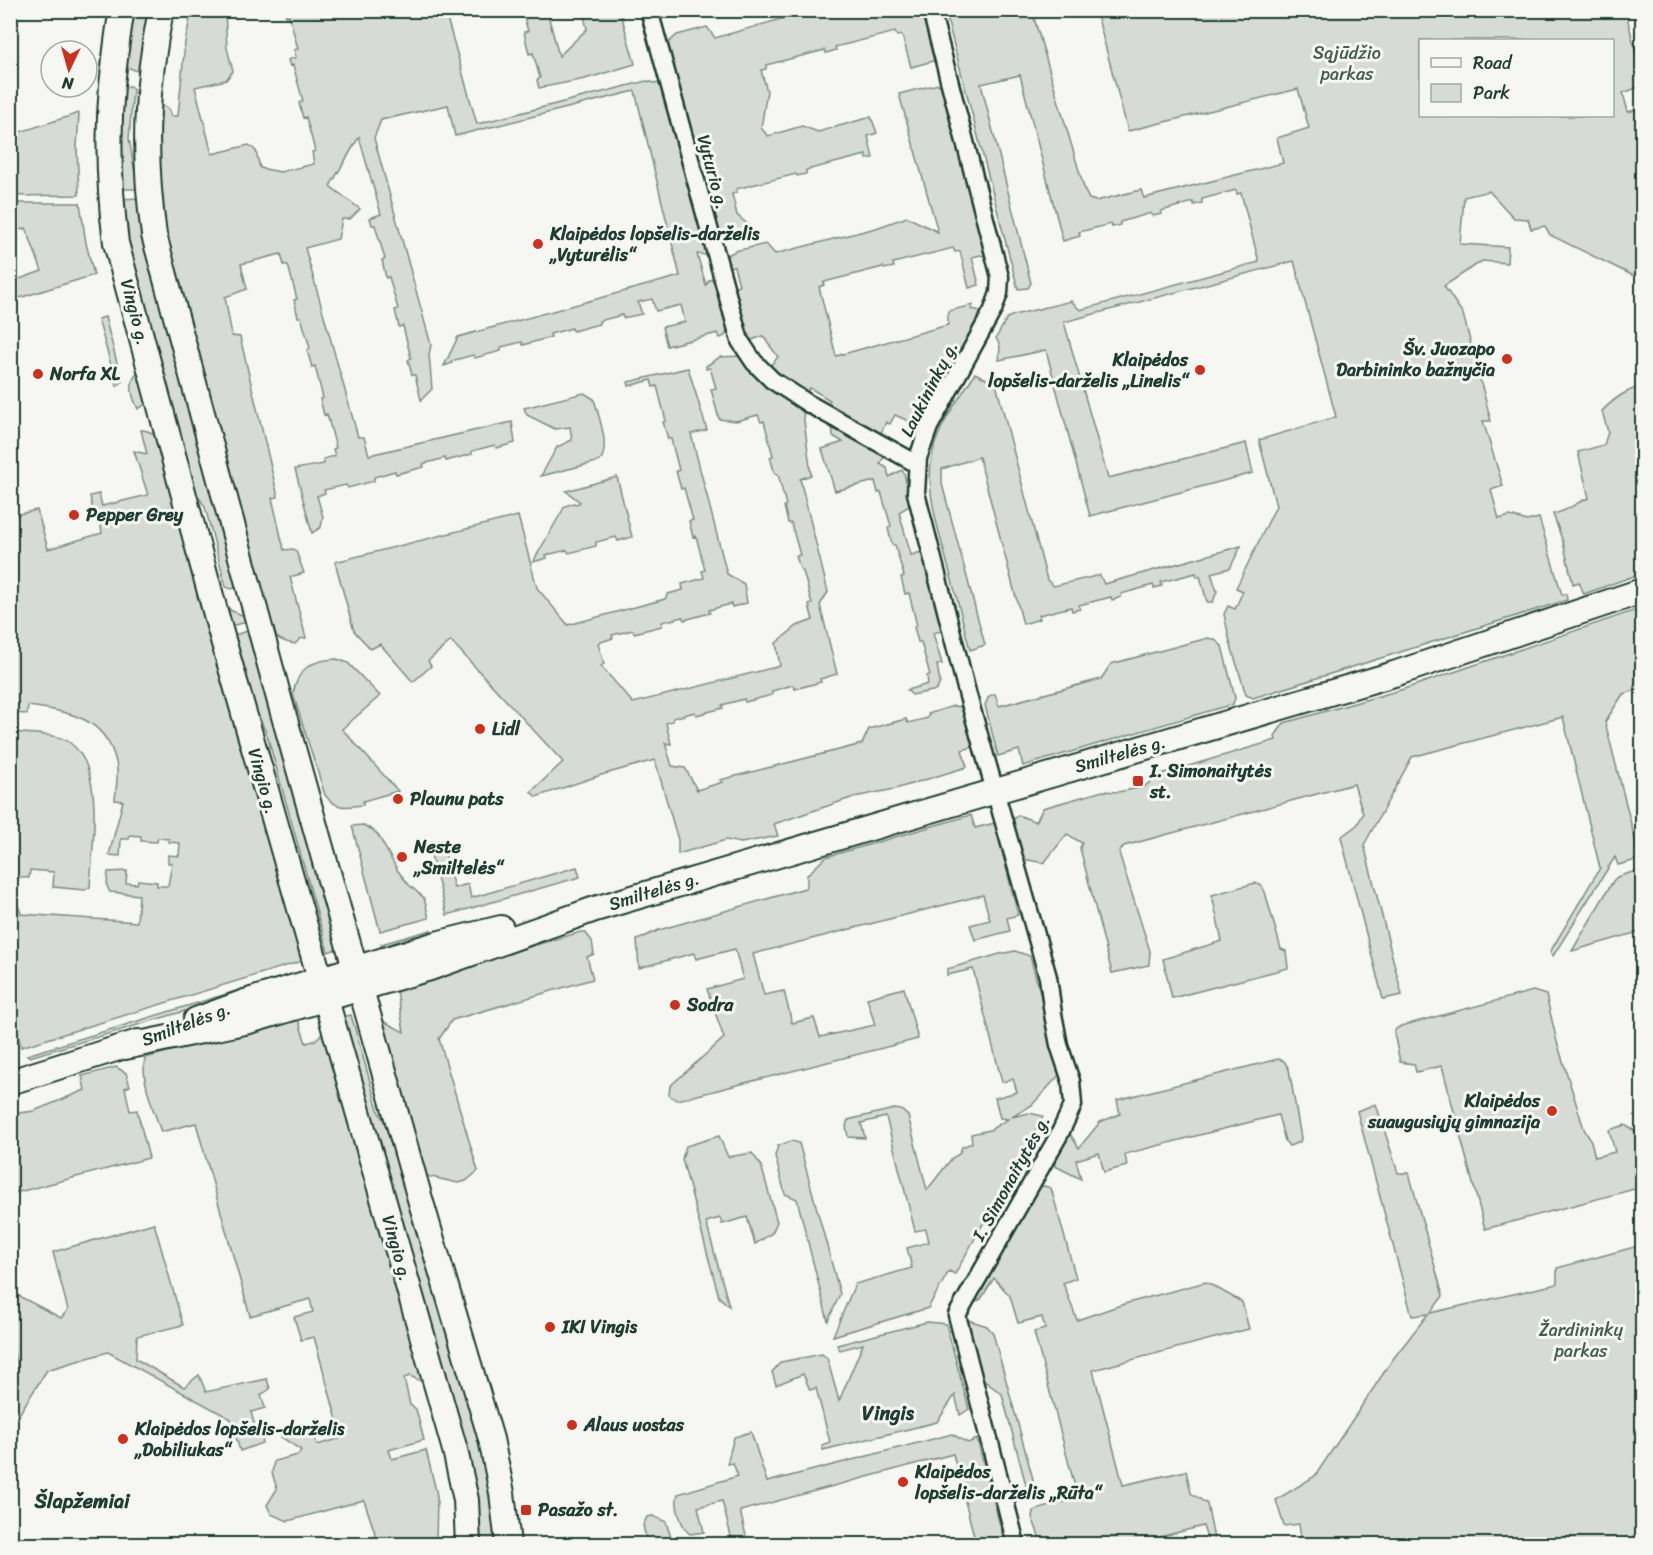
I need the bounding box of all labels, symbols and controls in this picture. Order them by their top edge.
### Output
park label: Sąjūdžio parkas [1313,37,1381,90]
north arrow [39,39,99,99]
legend [1419,39,1614,117]
text: Road [1473,47,1513,79]
text: N [60,68,76,98]
text: Park [1473,77,1510,109]
street label: Vyturio g. [688,131,738,213]
place label: Klaipėdos lopšelis-darželis „Vyturėlis“ [548,218,760,271]
marker: Klaipėdos lopšelis-darželis „Vyturėlis“ [531,237,545,251]
street label: Vingio g. [111,275,159,349]
place label: Šv. Juozapo Darbininko bažnyčia [1336,333,1496,386]
street label: Laukininkų g. [891,335,967,443]
place label: Klaipėdos lopšelis-darželis „Linelis“ [987,344,1191,397]
marker: Šv. Juozapo Darbininko bažnyčia [1500,352,1514,366]
place label: Norfa XL [49,358,121,390]
marker: Klaipėdos lopšelis-darželis „Linelis“ [1193,363,1207,377]
marker: Norfa XL [31,367,45,381]
place label: Pepper Grey [86,499,184,531]
marker: Pepper Grey [67,508,81,522]
place label: Lidl [492,713,521,745]
marker: Lidl [473,722,487,736]
street label: Smiltelės g. [1071,726,1169,782]
street label: Vingio g. [238,744,288,818]
place label: I. Simonaitytės st. [1149,755,1272,808]
marker: I. Simonaitytės st. [1131,774,1145,788]
place label: Plaunu pats [410,783,504,815]
marker: Plaunu pats [391,792,405,806]
place label: Neste „Smiltelės“ [412,831,506,884]
marker: Neste „Smiltelės“ [395,850,409,864]
street label: Smiltelės g. [605,862,703,920]
place label: Sodra [686,989,734,1021]
street label: Smiltelės g. [137,992,235,1056]
marker: Sodra [668,998,682,1012]
place label: Klaipėdos suaugusiųjų gimnazija [1367,1085,1541,1138]
marker: Klaipėdos suaugusiųjų gimnazija [1545,1104,1559,1118]
street label: I. Simonaitytės g. [962,1109,1059,1248]
street label: Vingio g. [372,1211,422,1285]
place label: IKI Vingis [561,1311,638,1343]
park label: Žardininkų parkas [1539,1314,1624,1367]
marker: IKI Vingis [543,1320,557,1334]
district label: Vingis [862,1396,915,1431]
place label: Alaus uostas [583,1409,685,1441]
place label: Klaipėdos lopšelis-darželis „Dobiliukas“ [133,1413,345,1466]
marker: Alaus uostas [565,1418,579,1432]
marker: Klaipėdos lopšelis-darželis „Dobiliukas“ [116,1432,130,1446]
place label: Klaipėdos lopšelis-darželis „Rūta“ [914,1456,1104,1509]
marker: Klaipėdos lopšelis-darželis „Rūta“ [896,1475,910,1489]
district label: Šlapžemiai [33,1484,131,1519]
place label: Pasažo st. [538,1494,618,1526]
marker: Pasažo st. [519,1503,533,1517]

